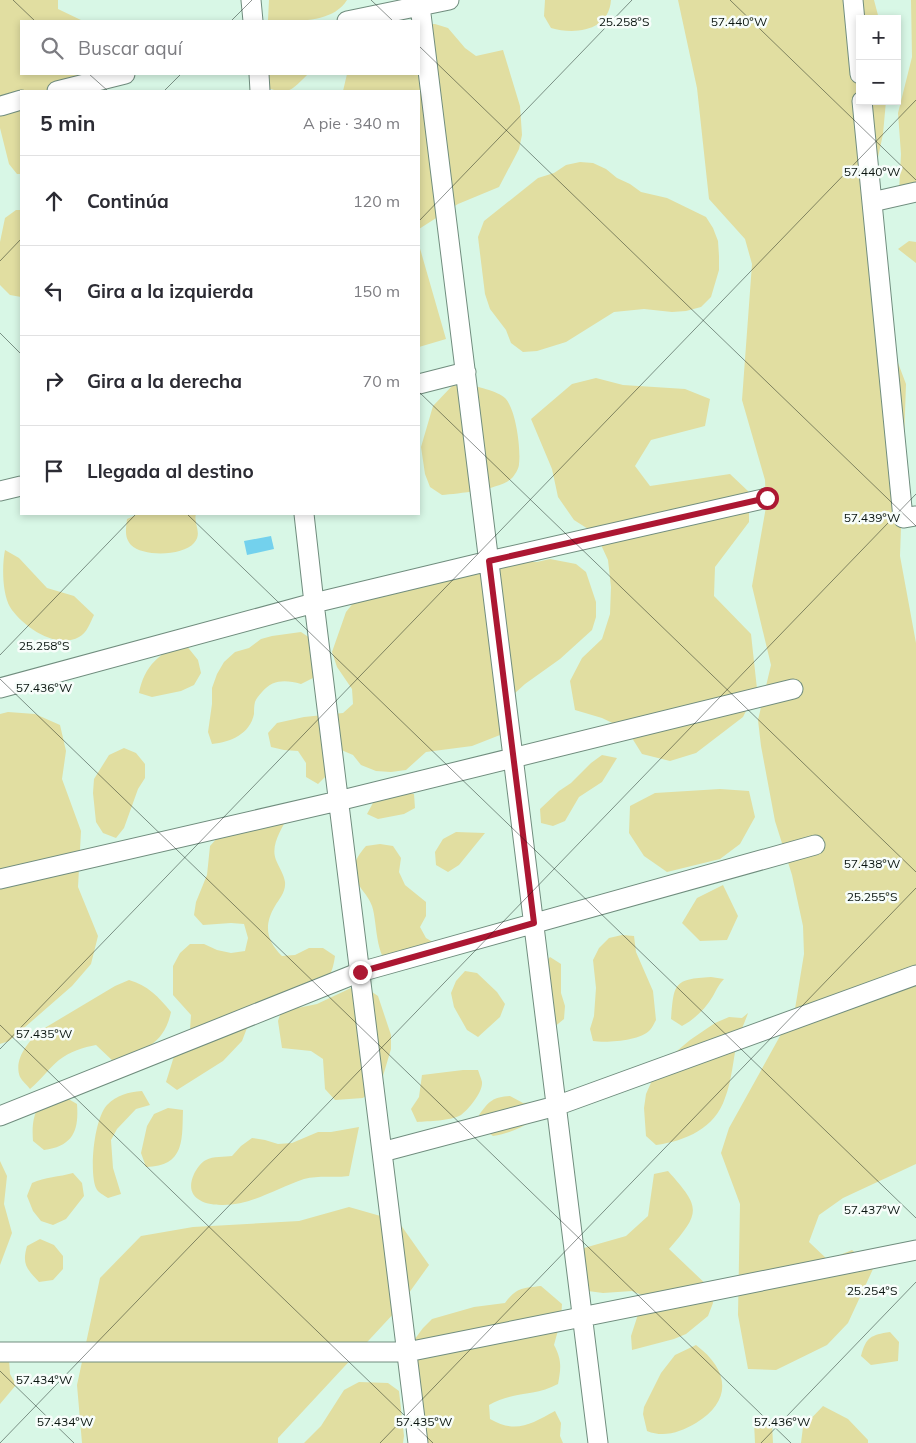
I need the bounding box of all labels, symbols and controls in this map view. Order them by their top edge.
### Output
text: 25.258°S [599,14,649,29]
text: 57.440°W [711,14,767,29]
map controls [856,15,901,105]
button: + [856,15,901,60]
search box [20,20,420,75]
icon: search [38,34,66,62]
text: Buscar aquí [78,36,182,60]
button: − [856,60,901,105]
text: 5 min [40,110,95,136]
text: A pie · 340 m [303,113,400,133]
text: 57.440°W [844,164,900,179]
icon: ahead [40,187,68,215]
text: Continúa [87,189,169,213]
text: 120 m [353,191,400,211]
icon: left [40,277,68,305]
text: Gira a la izquierda [87,279,253,303]
text: 150 m [353,281,400,301]
icon: right [40,367,68,395]
text: Gira a la derecha [87,369,242,393]
text: 70 m [363,371,400,391]
icon: arrive [40,457,68,485]
text: Llegada al destino [87,459,254,483]
route start [756,487,779,510]
text: 57.439°W [844,510,900,525]
text: 25.258°S [19,638,69,653]
text: 57.436°W [16,680,72,695]
text: 57.438°W [844,856,900,871]
text: 25.255°S [847,889,897,904]
route end [349,961,372,984]
text: 57.435°W [16,1026,72,1041]
text: 57.437°W [844,1202,900,1217]
text: 25.254°S [847,1283,897,1298]
text: 57.434°W [16,1372,72,1387]
text: 57.434°W [37,1414,93,1429]
text: 57.435°W [396,1414,452,1429]
text: 57.436°W [754,1414,810,1429]

